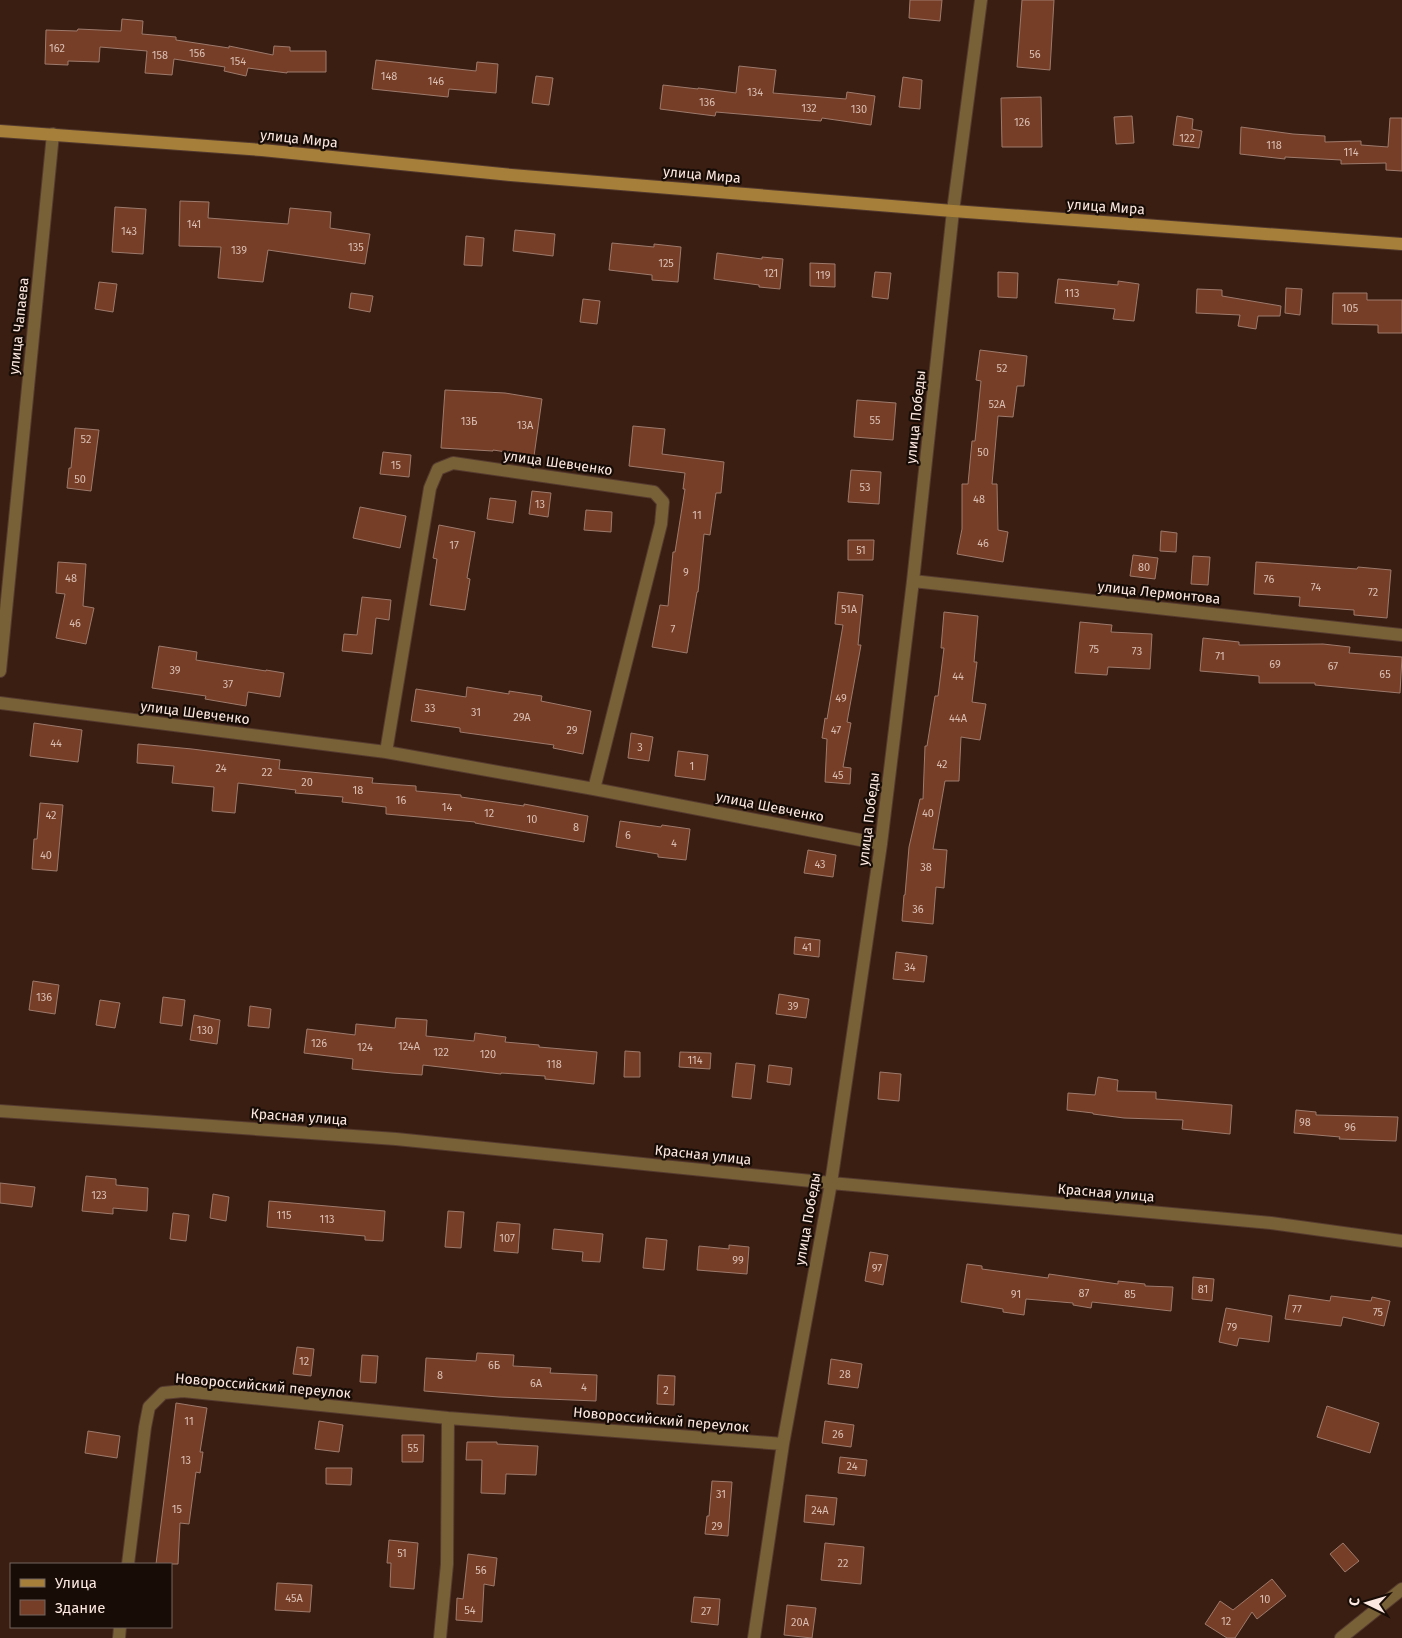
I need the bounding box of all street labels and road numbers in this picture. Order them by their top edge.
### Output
street label: улица Мира [259,126,339,152]
street label: улица Мира [663,163,741,187]
street label: улица Мира [1067,196,1145,218]
street label: улица Чапаева [5,276,33,376]
street label: улица Победы [903,369,929,465]
street label: улица Шевченко [502,447,614,479]
street label: улица Лермонтова [1097,578,1221,608]
street label: улица Шевченко [139,698,251,728]
street label: улица Победы [855,771,883,867]
street label: улица Шевченко [714,788,826,826]
street label: Красная улица [250,1105,348,1129]
street label: Красная улица [654,1141,752,1169]
street label: улица Победы [791,1171,825,1267]
street label: Красная улица [1057,1180,1155,1206]
street label: Новороссийский переулок [174,1370,352,1402]
street label: Новороссийский переулок [572,1404,750,1436]

